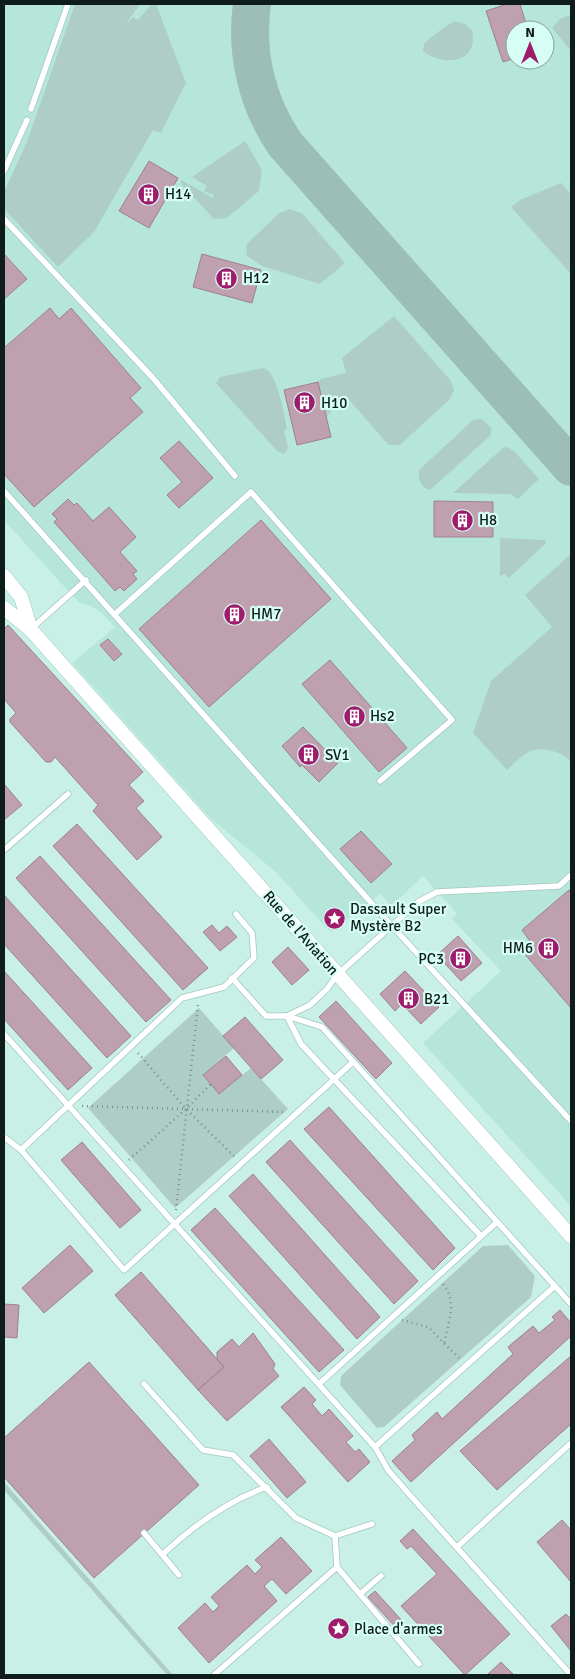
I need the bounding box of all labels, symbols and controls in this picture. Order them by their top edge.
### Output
north arrow [505,20,555,70]
text: N [525,24,535,41]
building icon: H14 [137,182,161,206]
place label: H14 [165,185,191,203]
building icon: H12 [215,266,239,290]
place label: H12 [243,269,269,287]
building icon: H10 [293,391,317,415]
place label: H10 [321,394,347,412]
building icon: H8 [451,508,475,532]
place label: H8 [479,511,497,529]
building icon: HM7 [223,602,247,626]
place label: HM7 [251,605,281,623]
building icon: Hs2 [342,704,366,728]
place label: Hs2 [370,707,395,725]
building icon: SV1 [297,743,321,767]
place label: SV1 [325,746,350,764]
street label: Rue de l'Aviation [259,887,343,979]
place label: Dassault Super Mystère B2 [350,900,447,935]
place icon: Dassault Super Mystère B2 [322,906,346,930]
building icon: HM6 [537,936,561,960]
place label: HM6 [503,939,533,957]
building icon: PC3 [448,947,472,971]
place label: PC3 [418,950,444,968]
building icon: B21 [396,987,420,1011]
place label: B21 [424,990,449,1008]
place icon: Place d'armes [326,1617,350,1641]
place label: Place d'armes [354,1620,443,1638]

